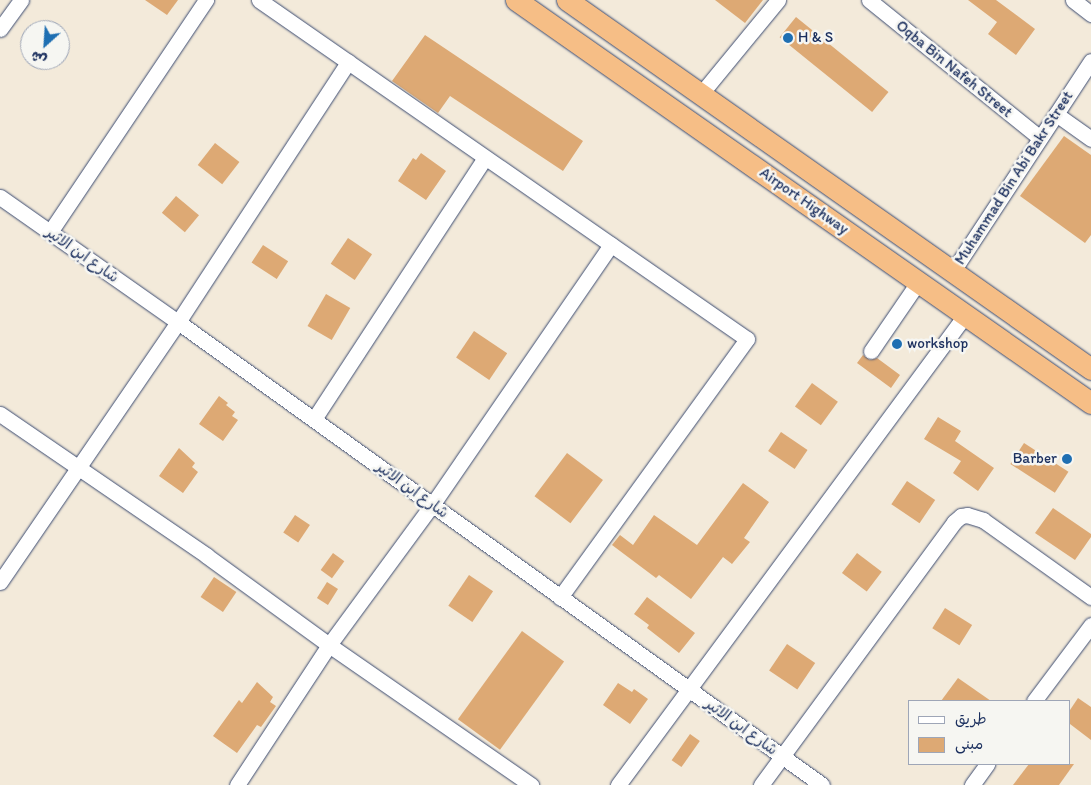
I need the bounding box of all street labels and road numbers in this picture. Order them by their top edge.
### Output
street label: Oqba Bin Nafeh Street [892,17,1016,121]
street label: Muhammad Bin Abi Bakr Street [951,88,1077,268]
street label: Airport Highway [756,164,852,238]
street label: شارع ابن الاثير [42,223,122,287]
street label: شارع ابن الاثير [372,458,452,522]
street label: شارع ابن الاثير [701,695,781,759]

